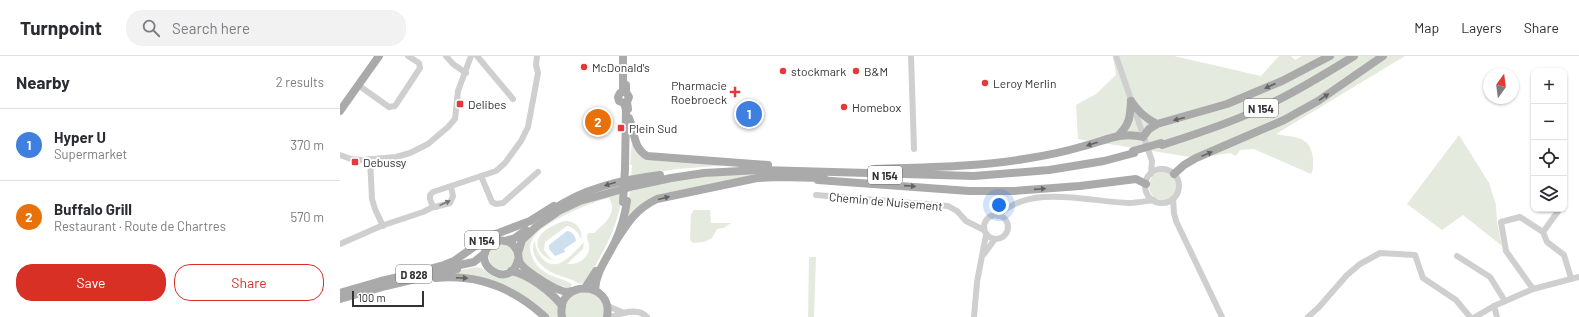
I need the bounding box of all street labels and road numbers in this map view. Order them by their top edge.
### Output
road number: N 154 [1244,99,1278,117]
road number: N 154 [868,166,902,184]
street label: Chemin de Nuisement [829,189,943,213]
road number: N 154 [465,231,499,249]
road number: D 828 [396,265,432,283]

